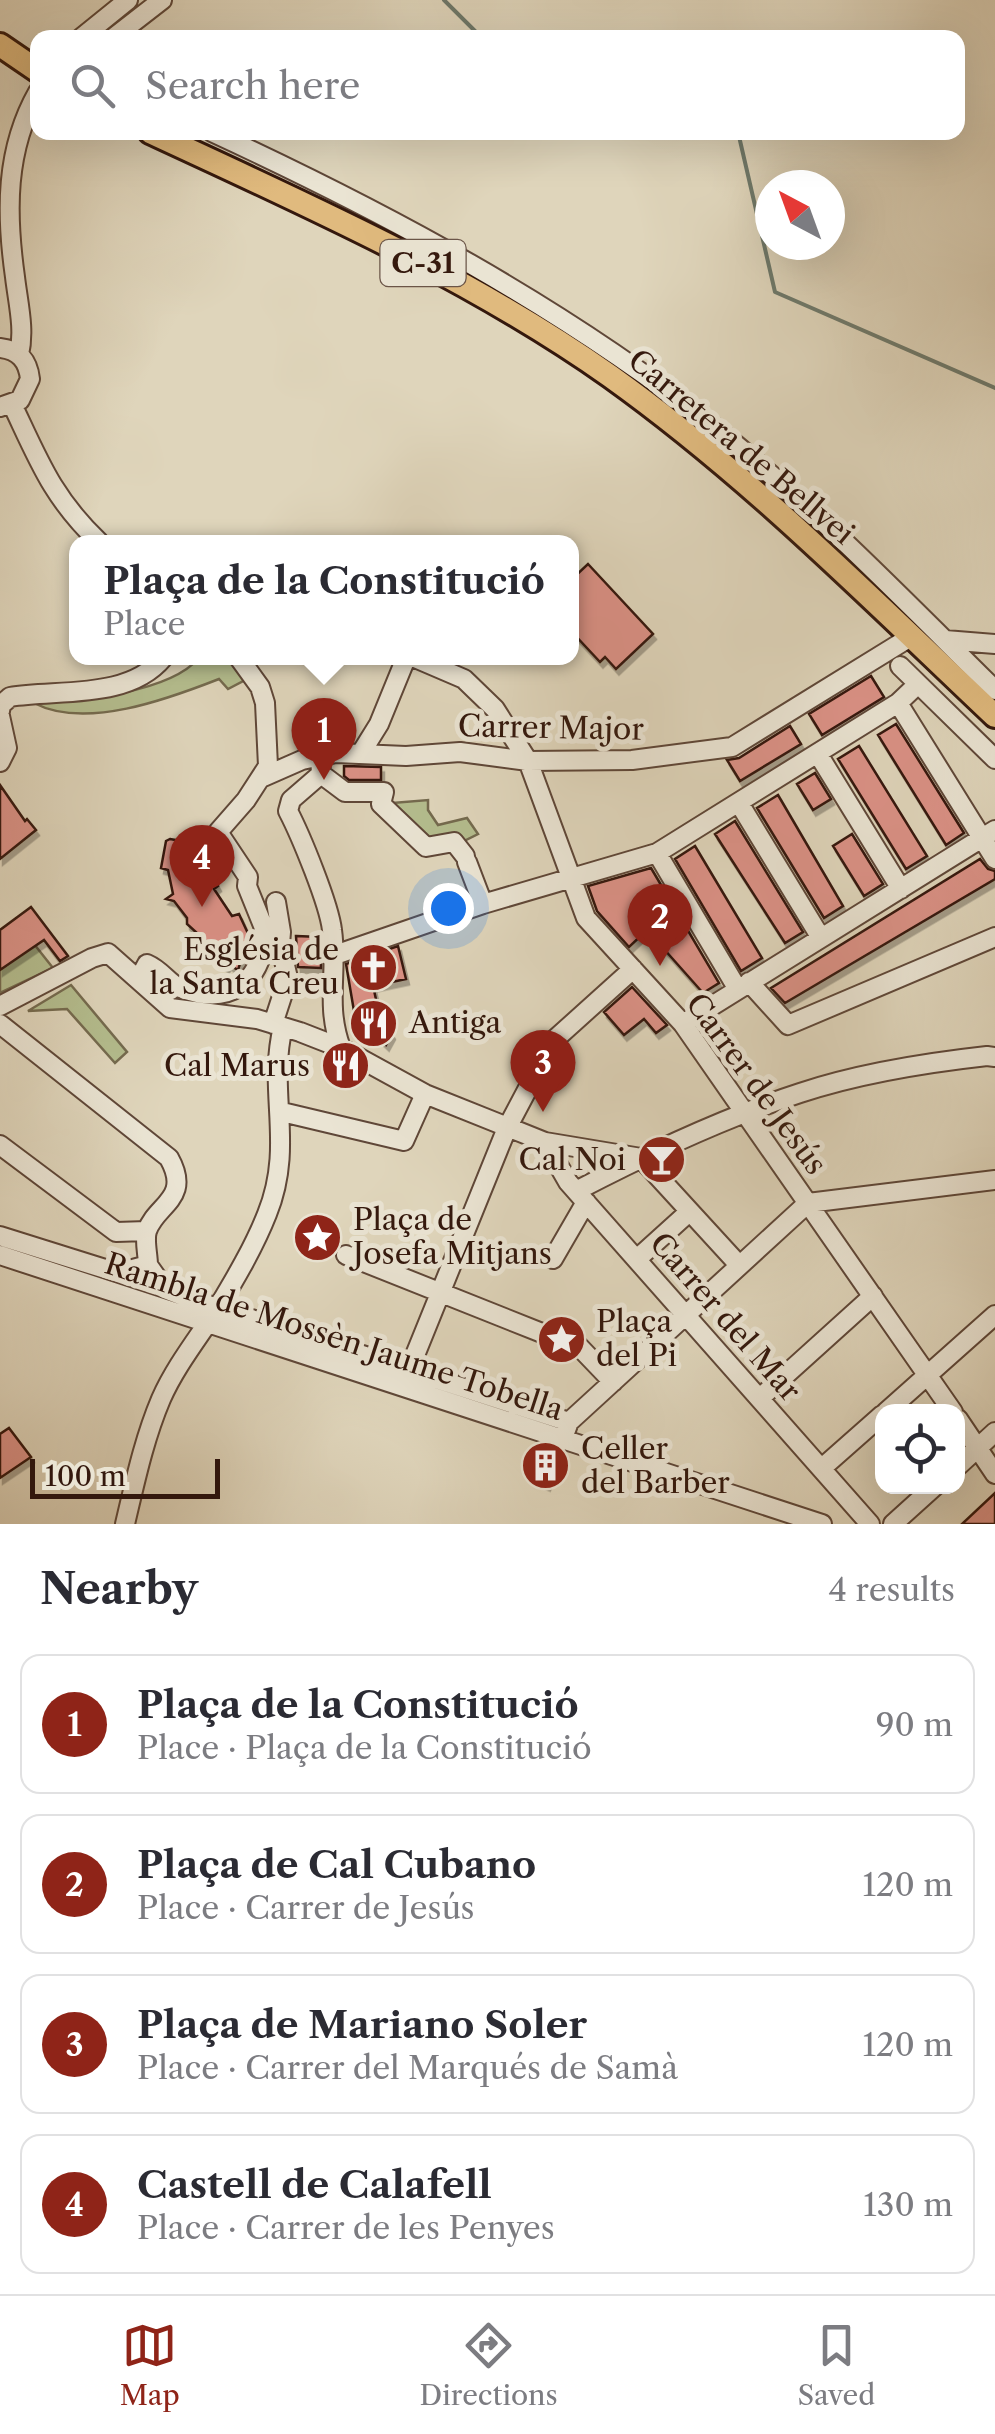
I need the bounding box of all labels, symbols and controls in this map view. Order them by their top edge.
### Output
search box [30,30,965,140]
icon: search [65,58,120,113]
text: Search here [145,62,360,109]
north arrow [755,170,845,260]
road number: C-31 [380,240,466,286]
street label: Carretera de Bellvei [621,341,862,552]
popup [69,535,579,665]
text: Plaça de la Constitució [103,557,545,604]
text: Place [103,604,185,643]
pin: 1 [292,698,356,780]
street label: Carrer Major [458,707,645,748]
pin: 4 [170,824,234,907]
your location [423,883,474,934]
pin: 2 [628,884,692,966]
place label: Església de la Santa Creu [149,931,339,1002]
church icon: Església de la Santa Creu [348,941,400,993]
street label: Carrer de Jesús [678,986,835,1182]
restaurant icon: Antiga [348,997,400,1049]
place label: Antiga [408,1004,501,1041]
pin: 3 [510,1030,576,1112]
restaurant icon: Cal Marus [319,1040,371,1092]
place label: Cal Marus [164,1047,310,1084]
bar icon: Cal Noi [635,1134,687,1186]
place label: Cal Noi [519,1141,626,1178]
place label: Plaça de Josefa Mitjans [349,1201,552,1272]
place icon: Plaça de Josefa Mitjans [292,1211,344,1263]
street label: Carrer del Mar [642,1225,809,1409]
street label: Rambla de Mossèn Jaume Tobella [100,1245,568,1428]
place label: Plaça del Pi [596,1303,677,1374]
place icon: Plaça del Pi [535,1313,587,1365]
map controls [875,1404,965,1494]
button: locate [875,1404,965,1494]
place label: Celler del Barber [581,1430,730,1501]
building icon: Celler del Barber [520,1440,572,1492]
scale bar [30,1454,220,1498]
text: 100 m [45,1459,126,1493]
text: Nearby [40,1563,198,1615]
text: 4 results [829,1570,955,1609]
text: Plaça de la Constitució [137,1681,579,1728]
text: 1 [67,1705,82,1744]
text: 90 m [876,1705,953,1744]
text: Place · Plaça de la Constitució [137,1728,592,1767]
text: Plaça de Cal Cubano [137,1841,536,1888]
text: 2 [65,1865,84,1904]
text: 120 m [863,1865,953,1904]
text: Place · Carrer de Jesús [137,1888,475,1927]
text: Plaça de Mariano Soler [137,2001,587,2048]
text: 3 [65,2025,84,2064]
text: 120 m [863,2025,953,2064]
text: Place · Carrer del Marqués de Samà [137,2048,678,2087]
text: Castell de Calafell [137,2161,492,2208]
text: 4 [65,2185,84,2224]
text: 130 m [863,2185,953,2224]
text: Place · Carrer de les Penyes [137,2208,555,2247]
tab: Map [120,2318,180,2412]
tab: Directions [419,2318,558,2412]
tab: Saved [797,2318,875,2412]

